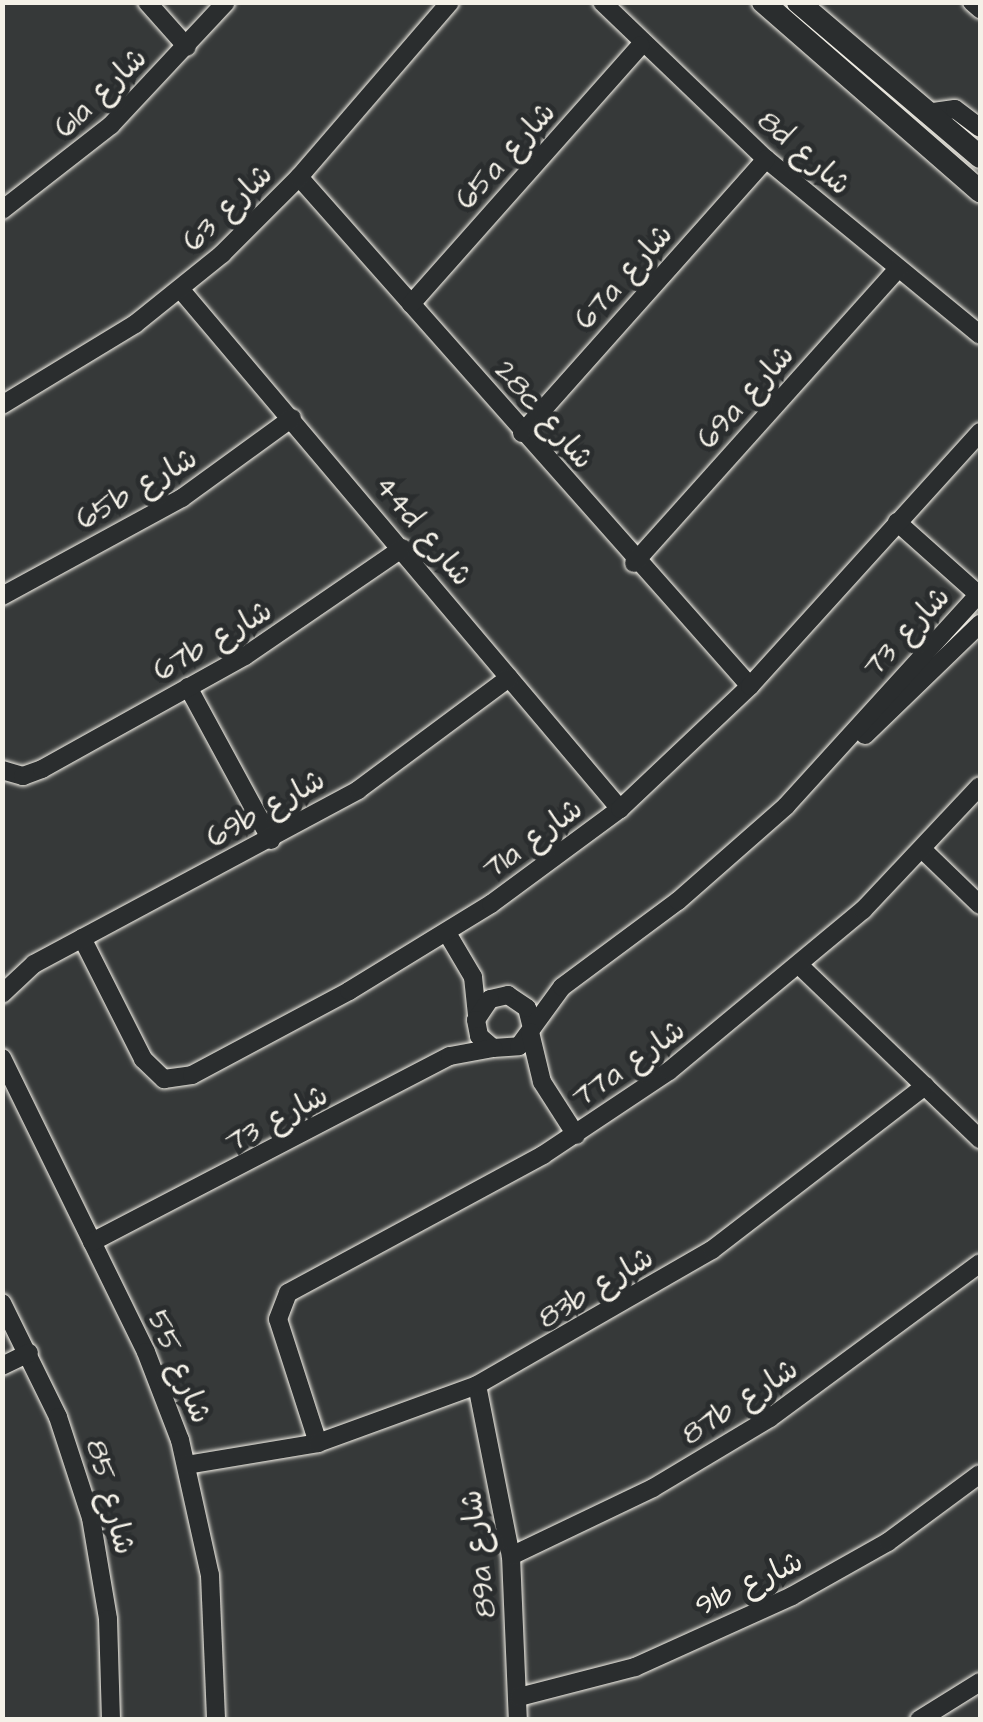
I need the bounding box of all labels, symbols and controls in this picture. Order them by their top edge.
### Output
street label: 61a شارع [47,40,155,146]
street label: 65a شارع [448,95,564,217]
street label: 8d شارع [750,103,858,203]
street label: شارع 63 [176,156,280,260]
street label: 67a شارع [567,217,681,337]
street label: 69a شارع [690,337,802,457]
street label: 28c شارع [487,353,601,477]
street label: 65b شارع [70,440,204,538]
street label: 44d شارع [366,468,480,594]
street label: شارع 73 [856,579,958,685]
street label: 67b شارع [147,593,279,689]
street label: 69b شارع [201,762,331,856]
street label: 71a شارع [476,791,590,887]
street label: 77a شارع [566,1012,692,1116]
street label: شارع 73 [220,1077,334,1161]
street label: 83b شارع [532,1239,660,1337]
street label: شارع 55 [139,1305,219,1429]
street label: 87b شارع [675,1351,805,1453]
street label: شارع 85 [77,1436,143,1558]
street label: 89a شارع [453,1488,505,1620]
street label: 91b شارع [689,1543,809,1625]

